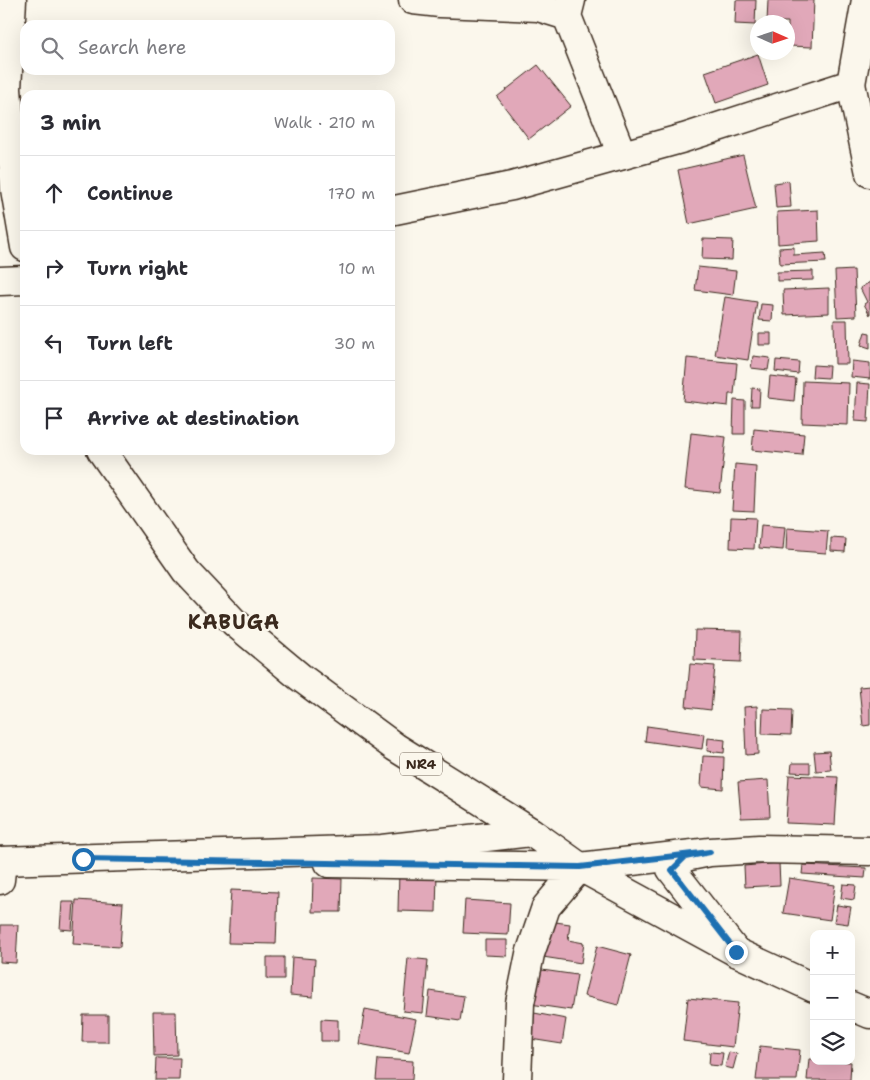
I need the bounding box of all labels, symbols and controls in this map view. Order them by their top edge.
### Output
north arrow [750,15,795,60]
search box [20,20,395,75]
icon: search [38,34,66,62]
text: Search here [78,35,187,60]
text: 3 min [40,109,101,137]
text: Walk · 210 m [274,112,375,133]
icon: ahead [40,179,68,207]
text: Continue [87,181,173,206]
text: 170 m [328,183,375,204]
icon: right [40,254,68,282]
text: Turn right [87,256,188,281]
text: 10 m [338,258,375,279]
icon: left [40,329,68,357]
text: Turn left [87,331,173,356]
text: 30 m [334,333,375,354]
icon: arrive [40,404,68,432]
text: Arrive at destination [87,406,299,431]
district label: KABUGA [188,609,280,635]
road number: NR4 [400,752,442,776]
route start [72,848,95,871]
map controls [810,930,855,1065]
button: + [810,930,855,975]
route end [725,941,748,964]
button: − [810,975,855,1020]
button: layers [810,1020,855,1065]

